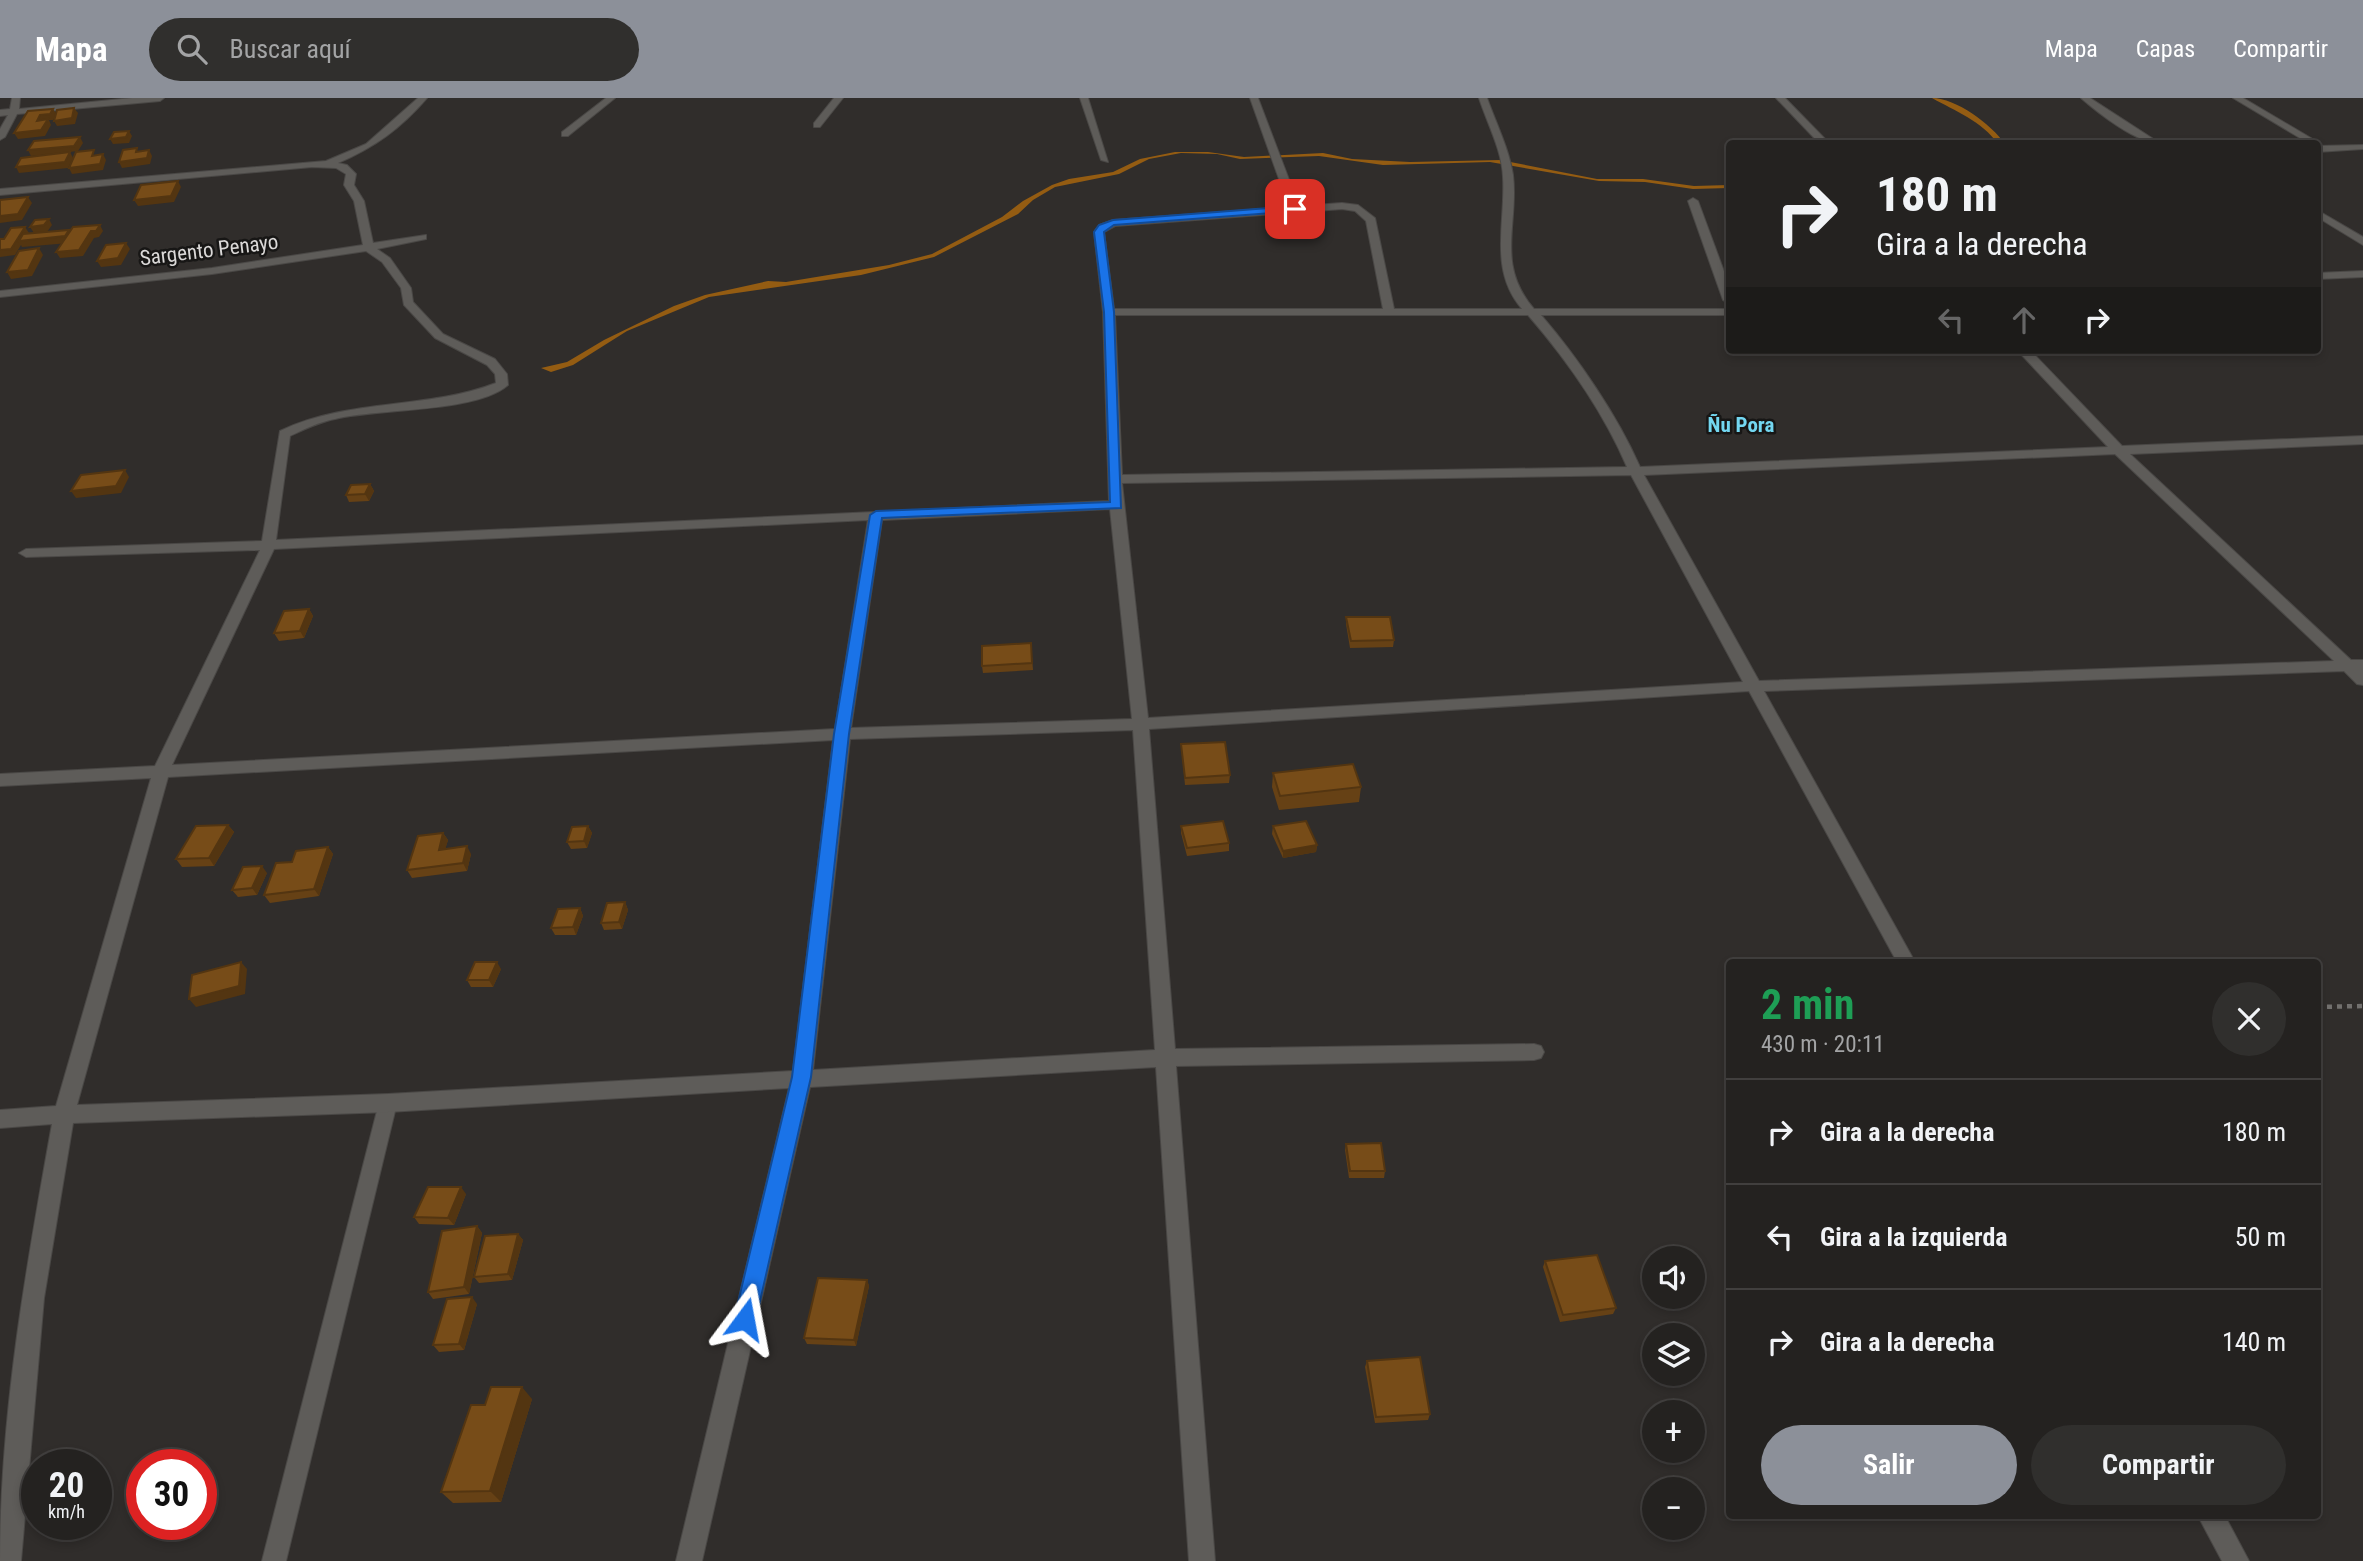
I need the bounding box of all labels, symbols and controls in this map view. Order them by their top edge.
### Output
search box [149,18,639,81]
text: Mapa [35,30,107,69]
icon: search [173,30,211,68]
text: Buscar aquí [229,34,351,64]
text: Mapa [2045,35,2098,63]
text: Capas [2136,35,2195,63]
text: Compartir [2233,35,2328,63]
text: 180 m [1876,166,1998,223]
icon: right [1761,168,1852,259]
pin [1265,179,1325,239]
icon: arrive [1276,190,1314,228]
text: Gira a la derecha [1876,225,2088,263]
street label: Sargento Penayo [138,230,280,270]
icon: left [1932,301,1970,339]
icon: ahead [2005,301,2043,339]
icon: right [2078,301,2116,339]
district label: Ñu Pora [1708,413,1775,437]
text: 2 min [1761,980,1854,1029]
button: close [2212,982,2286,1056]
text: 430 m · 20:11 [1761,1031,1885,1058]
icon: right [1761,1113,1799,1151]
text: Gira a la derecha [1820,1117,1994,1147]
text: 180 m [2222,1117,2286,1147]
icon: left [1761,1218,1799,1256]
text: Gira a la izquierda [1820,1222,2008,1252]
text: 50 m [2235,1222,2286,1252]
map controls [1642,1246,1705,1540]
button: sound [1642,1246,1705,1309]
position arrow [708,1282,782,1356]
button: layers [1642,1323,1705,1386]
icon: right [1761,1323,1799,1361]
text: Gira a la derecha [1820,1327,1994,1357]
text: 140 m [2222,1327,2286,1357]
button: + [1642,1400,1705,1463]
button: Salir [1761,1425,2017,1505]
button: Compartir [2031,1425,2286,1505]
speed limit sign: 30 [126,1449,217,1540]
text: 20 [49,1465,84,1506]
button: − [1642,1477,1705,1540]
text: km/h [48,1501,85,1522]

